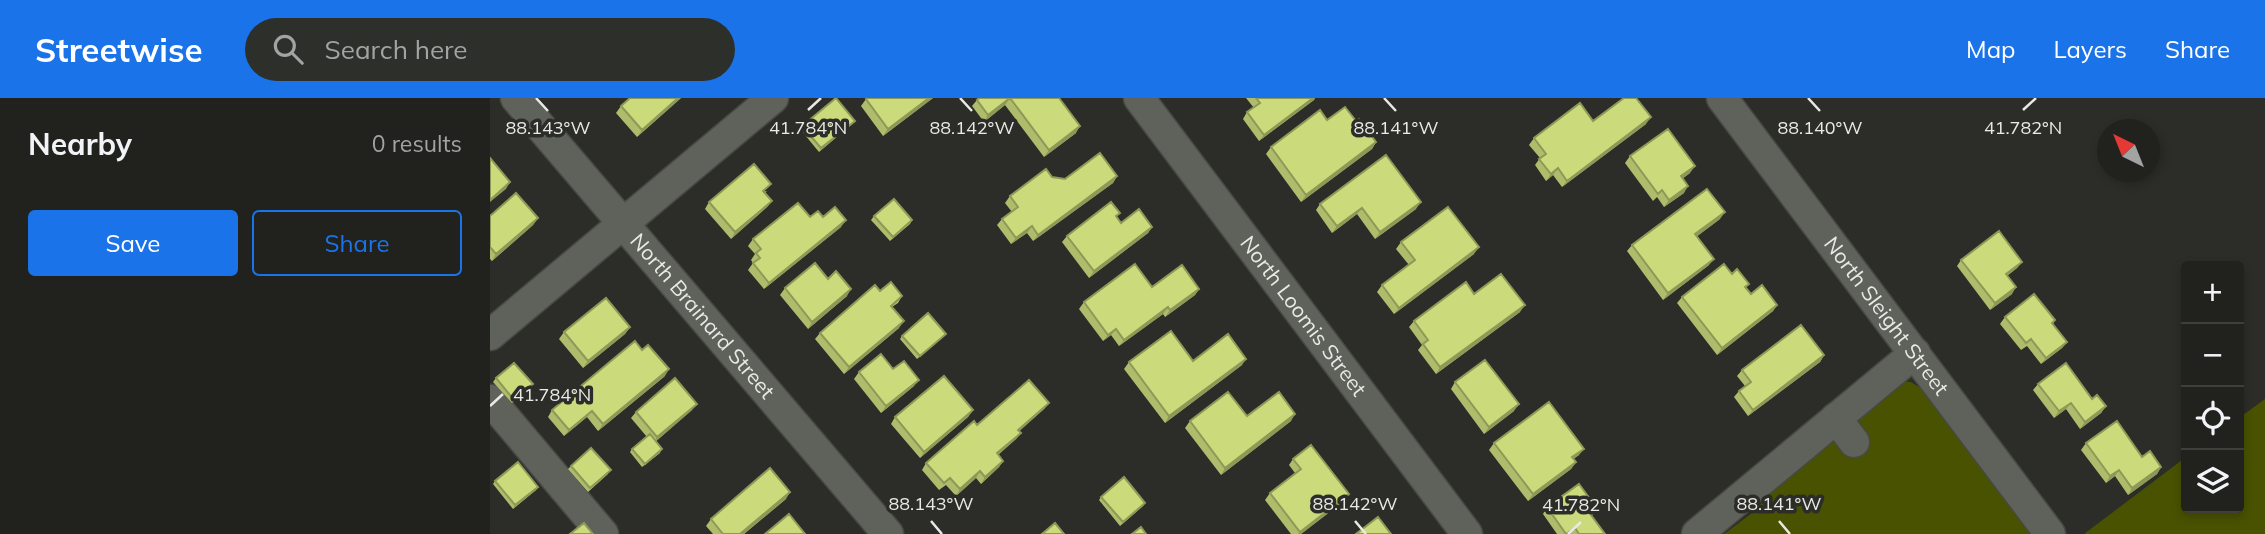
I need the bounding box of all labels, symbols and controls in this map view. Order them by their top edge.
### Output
search box [245,18,735,81]
text: Streetwise [35,29,203,70]
icon: search [269,30,307,68]
text: Search here [325,33,467,66]
text: Map [1966,34,2015,64]
text: Layers [2053,34,2127,64]
text: Share [2165,34,2230,64]
text: 88.143°W [505,116,591,139]
text: 41.784°N [769,116,847,139]
text: 88.142°W [929,116,1015,139]
text: 88.141°W [1353,116,1439,139]
text: 88.140°W [1777,116,1863,139]
text: 41.782°N [1984,116,2062,139]
north arrow [2097,119,2160,182]
text: Nearby [28,125,132,163]
text: 0 results [372,129,462,158]
button: Save [28,210,238,276]
button: Share [252,210,462,276]
street label: North Brainard Street [625,228,781,404]
street label: North Loomis Street [1235,230,1373,401]
street label: North Sleight Street [1819,231,1955,400]
map controls [2181,261,2244,513]
button: + [2181,261,2244,324]
button: − [2181,324,2244,387]
text: 41.784°N [513,383,591,406]
button: locate [2181,387,2244,450]
button: layers [2181,450,2244,513]
text: 88.143°W [888,492,974,515]
text: 88.142°W [1312,492,1398,515]
text: 88.141°W [1736,492,1822,515]
text: 41.782°N [1542,493,1620,516]

